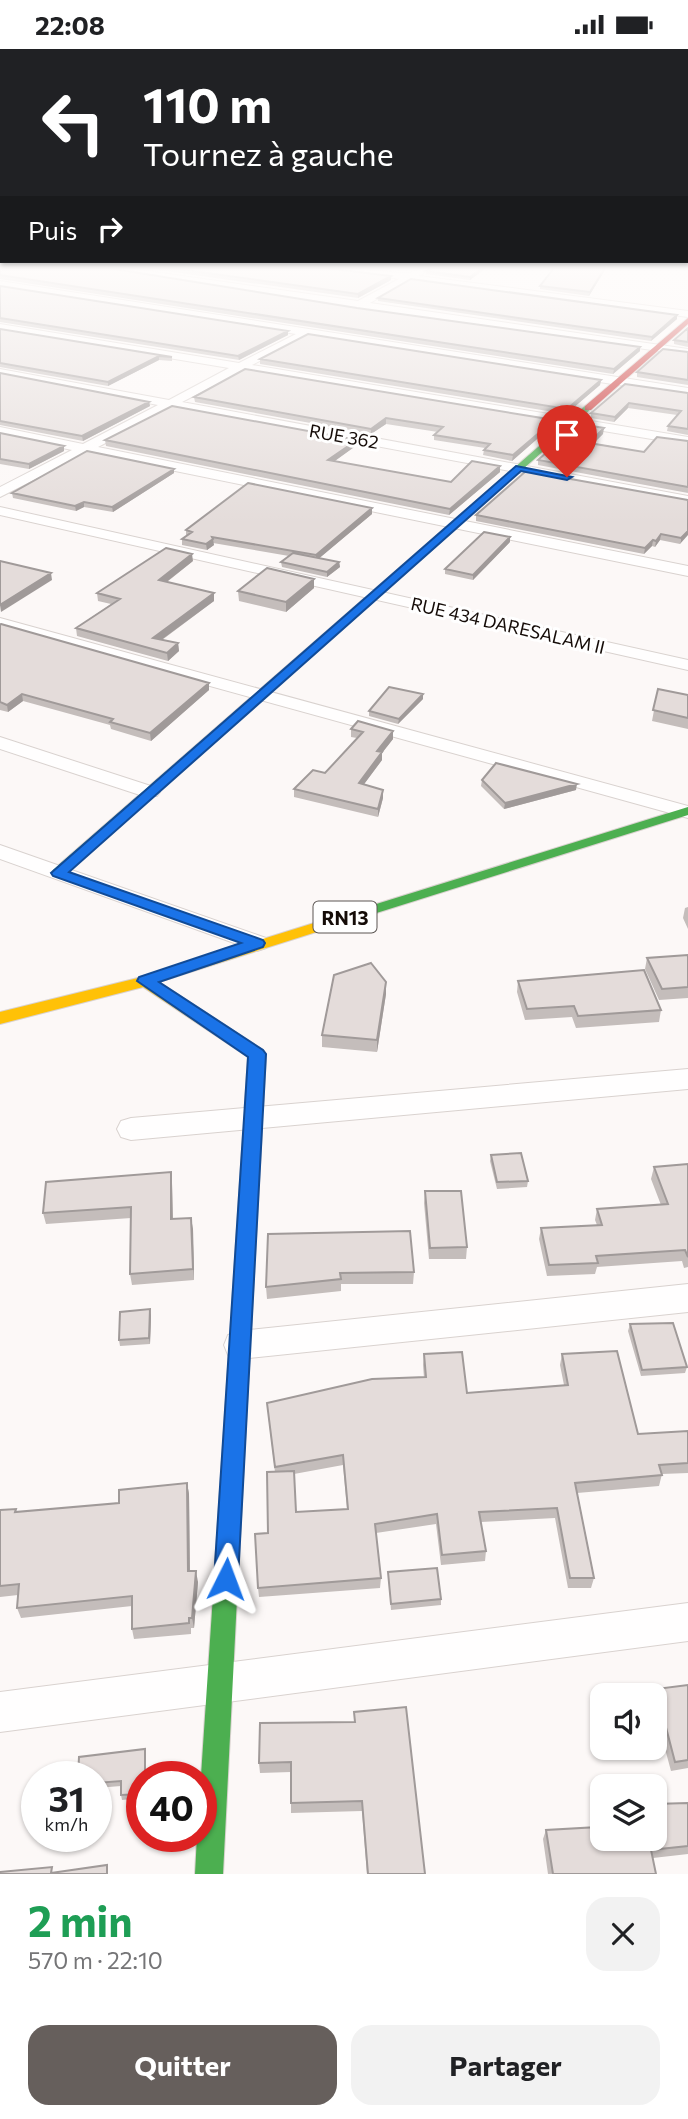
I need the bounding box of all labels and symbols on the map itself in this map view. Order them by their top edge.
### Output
pin [537,405,597,477]
street label: RUE 362 [308,419,380,453]
street label: RUE 434 DARESALAM II [409,592,607,658]
road number: RN13 [314,901,376,933]
position arrow [189,1542,263,1616]
speed limit sign: 40 [126,1761,217,1852]

